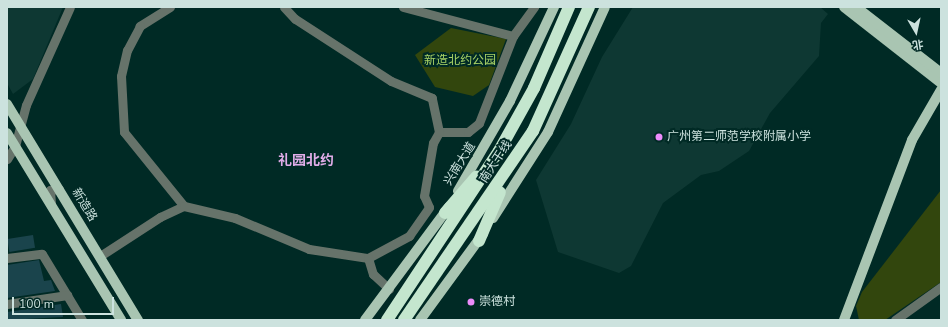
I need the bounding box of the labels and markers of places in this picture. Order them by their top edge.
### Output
place label: 广州第二师范学校附属小学 [667,130,811,144]
marker: 广州第二师范学校附属小学 [654,132,664,142]
place label: 崇德村 [479,295,515,309]
marker: 崇德村 [466,297,476,307]

